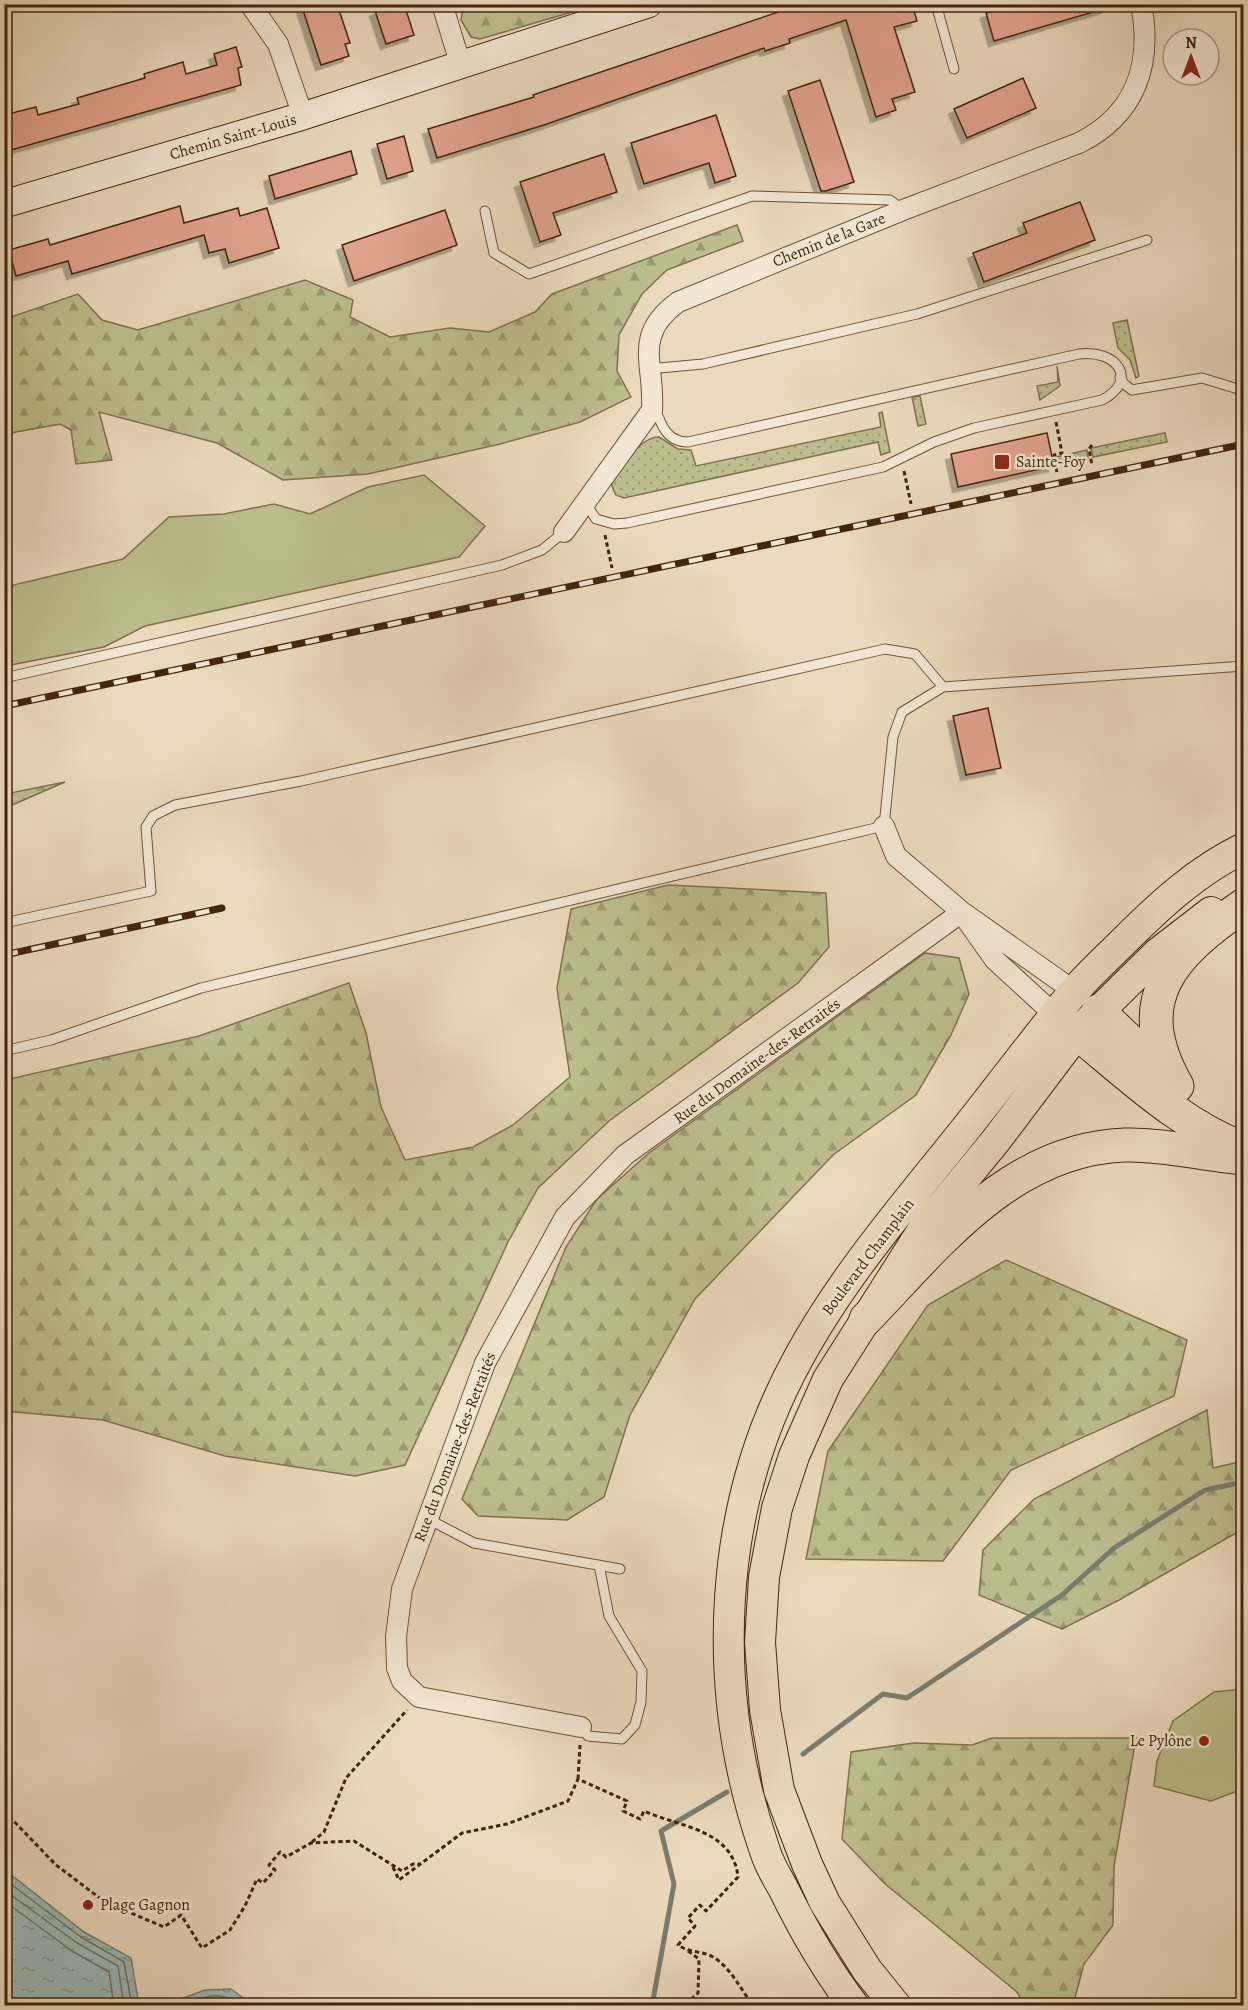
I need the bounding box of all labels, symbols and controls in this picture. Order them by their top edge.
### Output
north arrow [1161,27,1221,87]
text: N [1185,32,1197,54]
street label: Chemin Saint-Louis [167,108,299,166]
street label: Chemin de la Gare [769,207,889,273]
place label: Sainte-Foy [1016,451,1086,473]
marker: Sainte-Foy [993,453,1011,471]
street label: Rue du Domaine-des-Retraités [669,993,845,1129]
street label: Boulevard Champlain [817,1194,920,1320]
street label: Rue du Domaine-des-Retraités [409,1349,501,1545]
place label: Le Pylône [1130,1730,1192,1752]
marker: Le Pylône [1197,1734,1211,1748]
place label: Plage Gagnon [100,1894,190,1916]
marker: Plage Gagnon [81,1898,95,1912]

